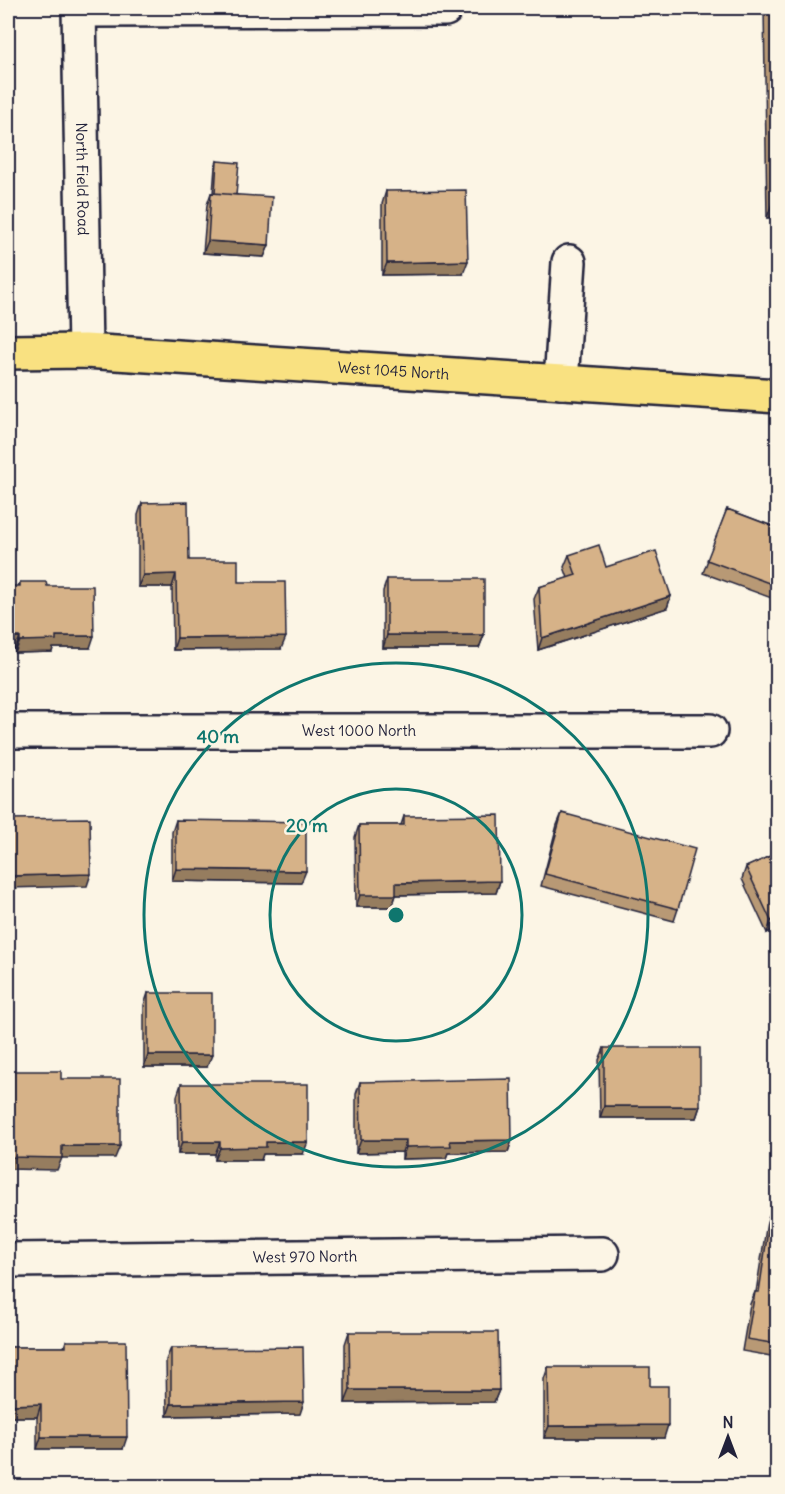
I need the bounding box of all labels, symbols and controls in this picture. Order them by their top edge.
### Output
street label: North Field Road [72,122,93,236]
street label: West 1045 North [337,357,450,384]
street label: West 1000 North [302,721,417,740]
text: 40 m [197,725,239,748]
text: 20 m [286,814,328,837]
centre of rings [386,905,406,925]
street label: West 970 North [253,1246,358,1267]
north arrow [698,1407,758,1467]
text: N [722,1412,734,1432]

